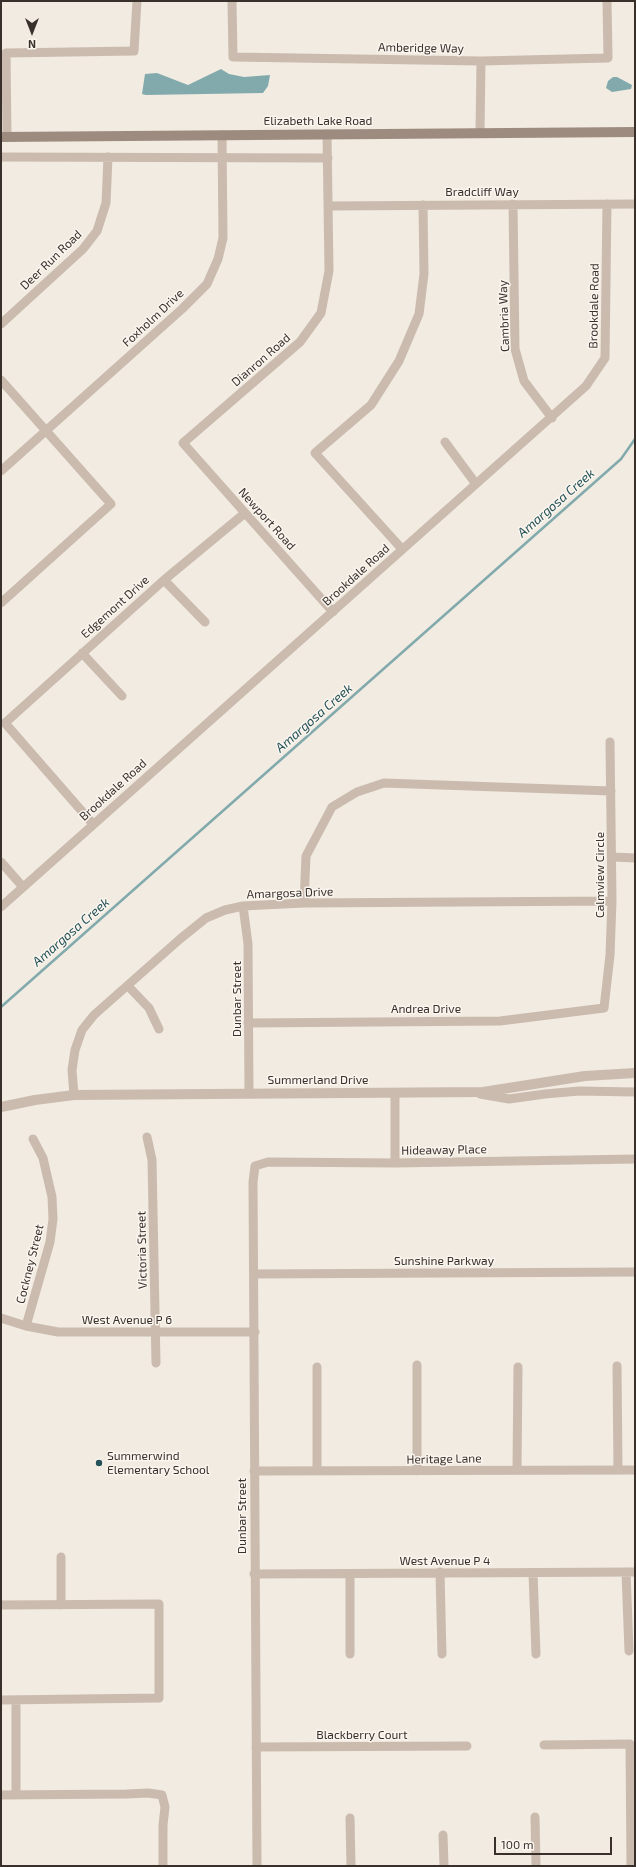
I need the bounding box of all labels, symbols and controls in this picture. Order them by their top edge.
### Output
north arrow [12,12,52,52]
text: N [28,38,36,51]
street label: Amberidge Way [378,40,464,56]
street label: Elizabeth Lake Road [264,114,372,128]
street label: Bradcliff Way [445,185,519,199]
street label: Deer Run Road [17,227,85,293]
street label: Brookdale Road [586,263,602,349]
street label: Cambria Way [496,280,512,352]
street label: Foxholm Drive [119,286,187,350]
street label: Dianron Road [229,331,293,389]
water label: Amargosa Creek [514,465,598,541]
street label: Newport Road [235,485,299,553]
street label: Brookdale Road [319,541,393,609]
street label: Edgemont Drive [78,573,152,641]
water label: Amargosa Creek [272,680,356,756]
street label: Brookdale Road [76,756,150,824]
street label: Calmview Circle [593,832,607,918]
street label: Amargosa Drive [246,884,334,902]
water label: Amargosa Creek [29,894,113,970]
street label: Dunbar Street [230,961,244,1037]
street label: Andrea Drive [391,1002,461,1016]
street label: Summerland Drive [267,1073,369,1087]
street label: Hideaway Place [401,1142,487,1158]
street label: Victoria Street [134,1211,150,1289]
street label: Cockney Street [13,1223,47,1305]
street label: Sunshine Parkway [394,1254,494,1268]
street label: West Avenue P 6 [82,1313,172,1327]
place label: Summerwind Elementary School [107,1449,209,1477]
street label: Heritage Lane [406,1451,482,1467]
marker: Summerwind Elementary School [94,1458,104,1468]
street label: Dunbar Street [235,1478,249,1554]
street label: West Avenue P 4 [400,1554,490,1568]
street label: Blackberry Court [316,1728,408,1742]
scale bar [496,1829,614,1855]
text: 100 m [501,1837,533,1851]

